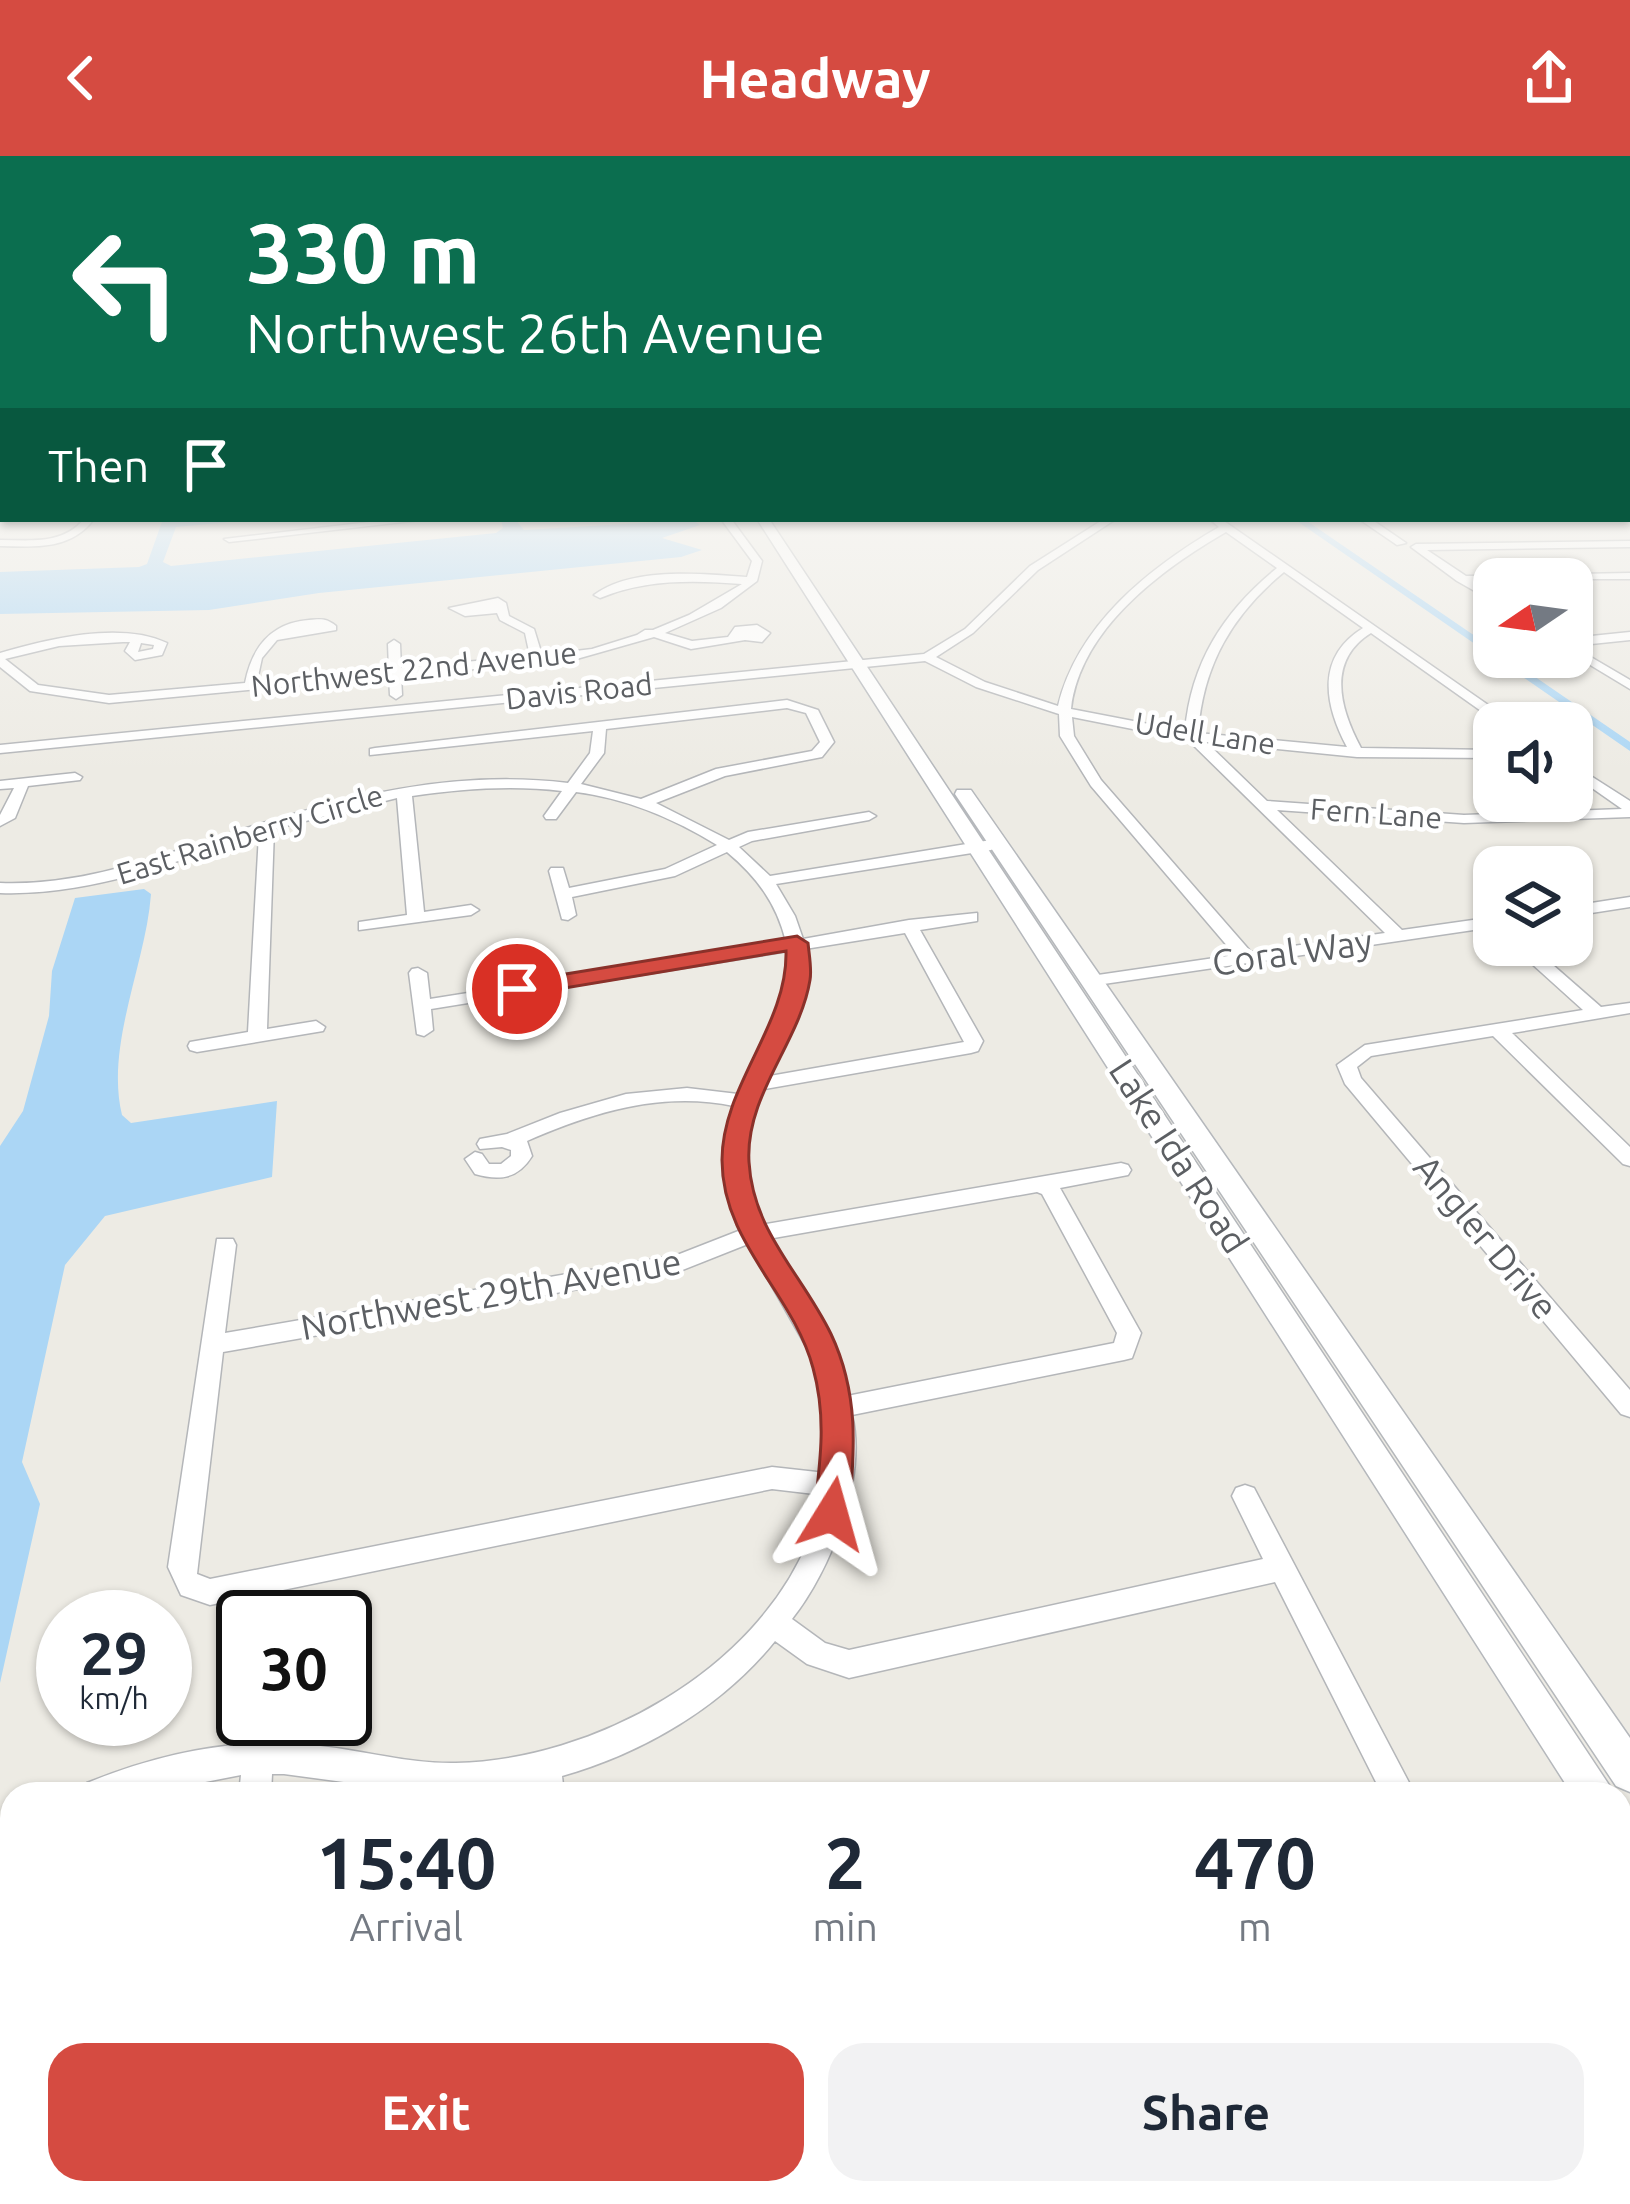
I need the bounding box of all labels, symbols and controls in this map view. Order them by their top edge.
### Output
icon: back [48,45,114,111]
icon: share [1516,45,1582,111]
text: Headway [699,48,931,108]
icon: left [48,204,204,360]
text: 330 m [246,205,480,299]
text: Northwest 26th Avenue [246,303,825,363]
icon: arrive [173,432,239,498]
text: Then [48,440,149,491]
north arrow [1473,558,1593,678]
map controls [1473,558,1593,966]
street label: Northwest 22nd Avenue [249,635,578,703]
street label: Davis Road [504,666,654,716]
button: sound [1473,702,1593,822]
street label: Udell Lane [1133,705,1278,761]
street label: East Rainberry Circle [112,777,387,891]
street label: Fern Lane [1309,791,1443,835]
button: layers [1473,846,1593,966]
street label: Coral Way [1209,920,1375,983]
pin [466,938,568,1040]
icon: arrive [484,956,550,1022]
street label: Lake Ida Road [1102,1051,1257,1260]
street label: Angler Drive [1406,1147,1567,1327]
street label: Northwest 29th Avenue [297,1240,684,1347]
position arrow [769,1451,895,1577]
speed limit sign: 30 [216,1590,372,1746]
text: 29 [80,1619,148,1686]
text: km/h [79,1681,149,1715]
text: 15:40 [316,1822,496,1903]
text: 2 [825,1822,865,1903]
text: 470 [1194,1822,1316,1903]
text: Arrival [349,1905,463,1948]
text: min [812,1905,878,1948]
text: m [1238,1905,1272,1948]
button: Exit [48,2043,804,2181]
button: Share [828,2043,1584,2181]

